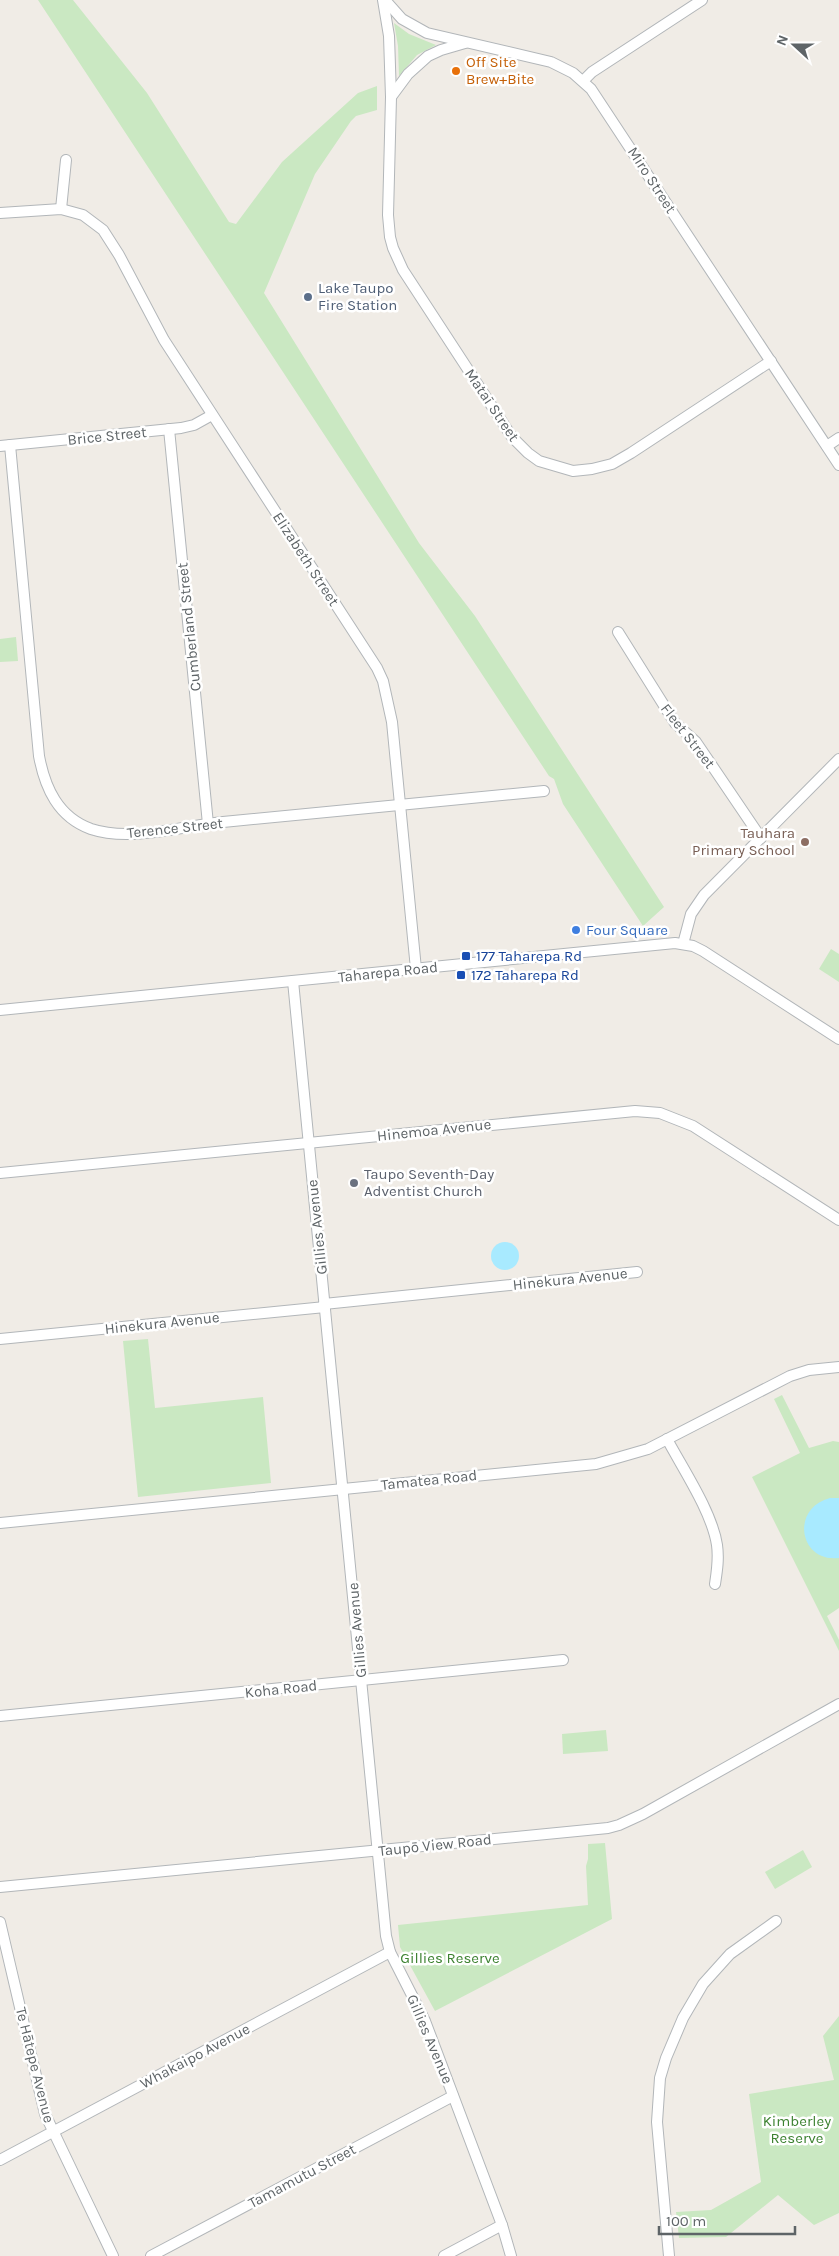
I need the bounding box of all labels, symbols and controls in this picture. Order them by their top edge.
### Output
north arrow [769,20,819,70]
text: N [773,33,792,48]
place label: Off Site Brew+Bite [466,53,534,88]
marker: Off Site Brew+Bite [450,65,462,77]
street label: Miro Street [624,143,680,217]
place label: Lake Taupo Fire Station [318,279,397,314]
marker: Lake Taupo Fire Station [302,291,314,303]
street label: Mataī Street [461,365,523,445]
street label: Brice Street [67,423,148,449]
street label: Elizabeth Street [269,509,343,610]
street label: Cumberland Street [173,561,205,692]
street label: Fleet Street [657,700,719,772]
street label: Terence Street [126,814,224,842]
place label: Tauhara Primary School [692,824,795,859]
marker: Tauhara Primary School [799,836,811,848]
place label: Four Square [586,921,668,939]
marker: Four Square [570,924,582,936]
place label: 177 Taharepa Rd [476,947,582,965]
marker: 177 Taharepa Rd [460,950,472,962]
street label: Taharepa Road [337,958,439,986]
place label: 172 Taharepa Rd [471,966,579,984]
marker: 172 Taharepa Rd [455,969,467,981]
street label: Hinemoa Avenue [376,1115,492,1145]
place label: Taupo Seventh-Day Adventist Church [364,1165,494,1200]
marker: Taupo Seventh-Day Adventist Church [348,1177,360,1189]
street label: Gillies Avenue [303,1179,331,1275]
street label: Hinekura Avenue [512,1264,628,1294]
street label: Hinekura Avenue [104,1308,220,1338]
street label: Tamatea Road [380,1466,478,1494]
street label: Gillies Avenue [344,1582,370,1678]
street label: Koha Road [244,1676,318,1702]
street label: Taupō View Road [378,1830,492,1860]
park label: Gillies Reserve [400,1949,500,1967]
street label: Gillies Avenue [403,1992,457,2086]
street label: Te Hātepe Avenue [12,2005,58,2125]
street label: Whakaipo Avenue [137,2019,253,2093]
park label: Kimberley Reserve [763,2112,831,2147]
street label: Tamamutu Street [245,2140,359,2212]
scale bar [659,2204,795,2236]
text: 100 m [666,2212,706,2230]

